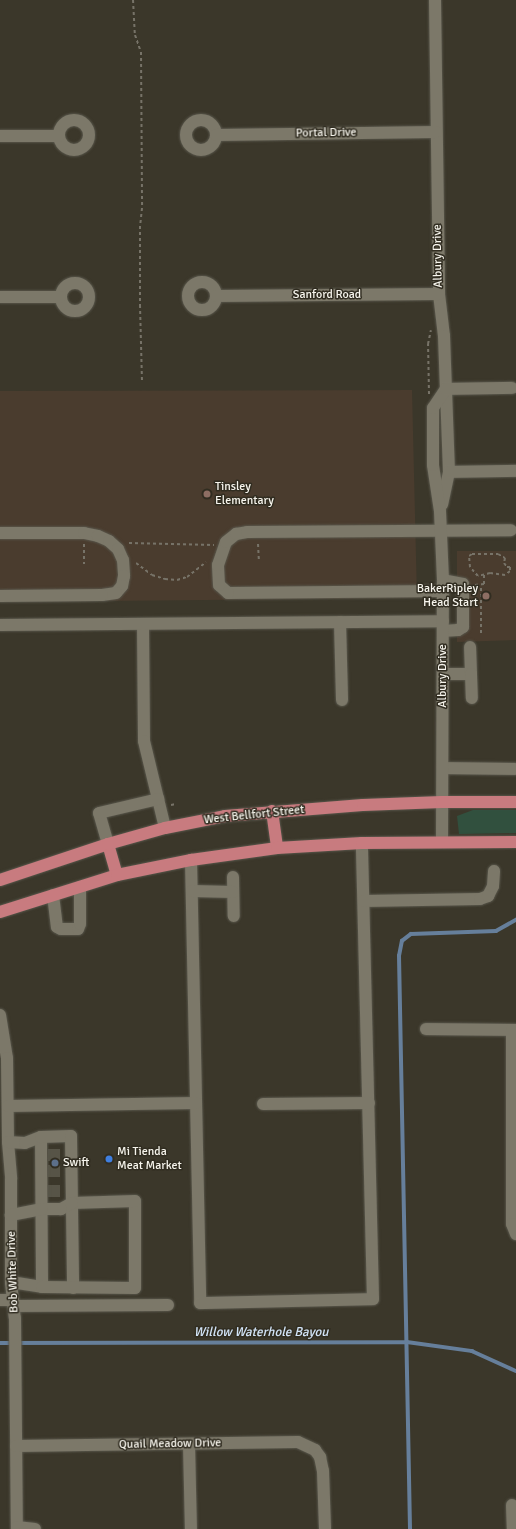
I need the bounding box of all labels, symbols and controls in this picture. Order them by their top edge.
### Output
street label: Portal Drive [296,125,356,141]
street label: Albury Drive [430,224,446,288]
street label: Sanford Road [293,288,361,302]
place label: Tinsley Elementary [215,480,274,508]
marker: Tinsley Elementary [202,489,212,499]
place label: BakerRipley Head Start [417,582,478,610]
marker: BakerRipley Head Start [481,591,491,601]
street label: Albury Drive [436,644,450,708]
street label: West Bellfort Street [203,803,305,827]
place label: Mi Tienda Meat Market [117,1145,182,1173]
marker: Mi Tienda Meat Market [104,1154,114,1164]
place label: Swift [63,1156,89,1170]
marker: Swift [50,1158,60,1168]
street label: Bob White Drive [4,1231,22,1313]
water label: Willow Waterhole Bayou [194,1324,328,1340]
street label: Quail Meadow Drive [119,1436,221,1452]

